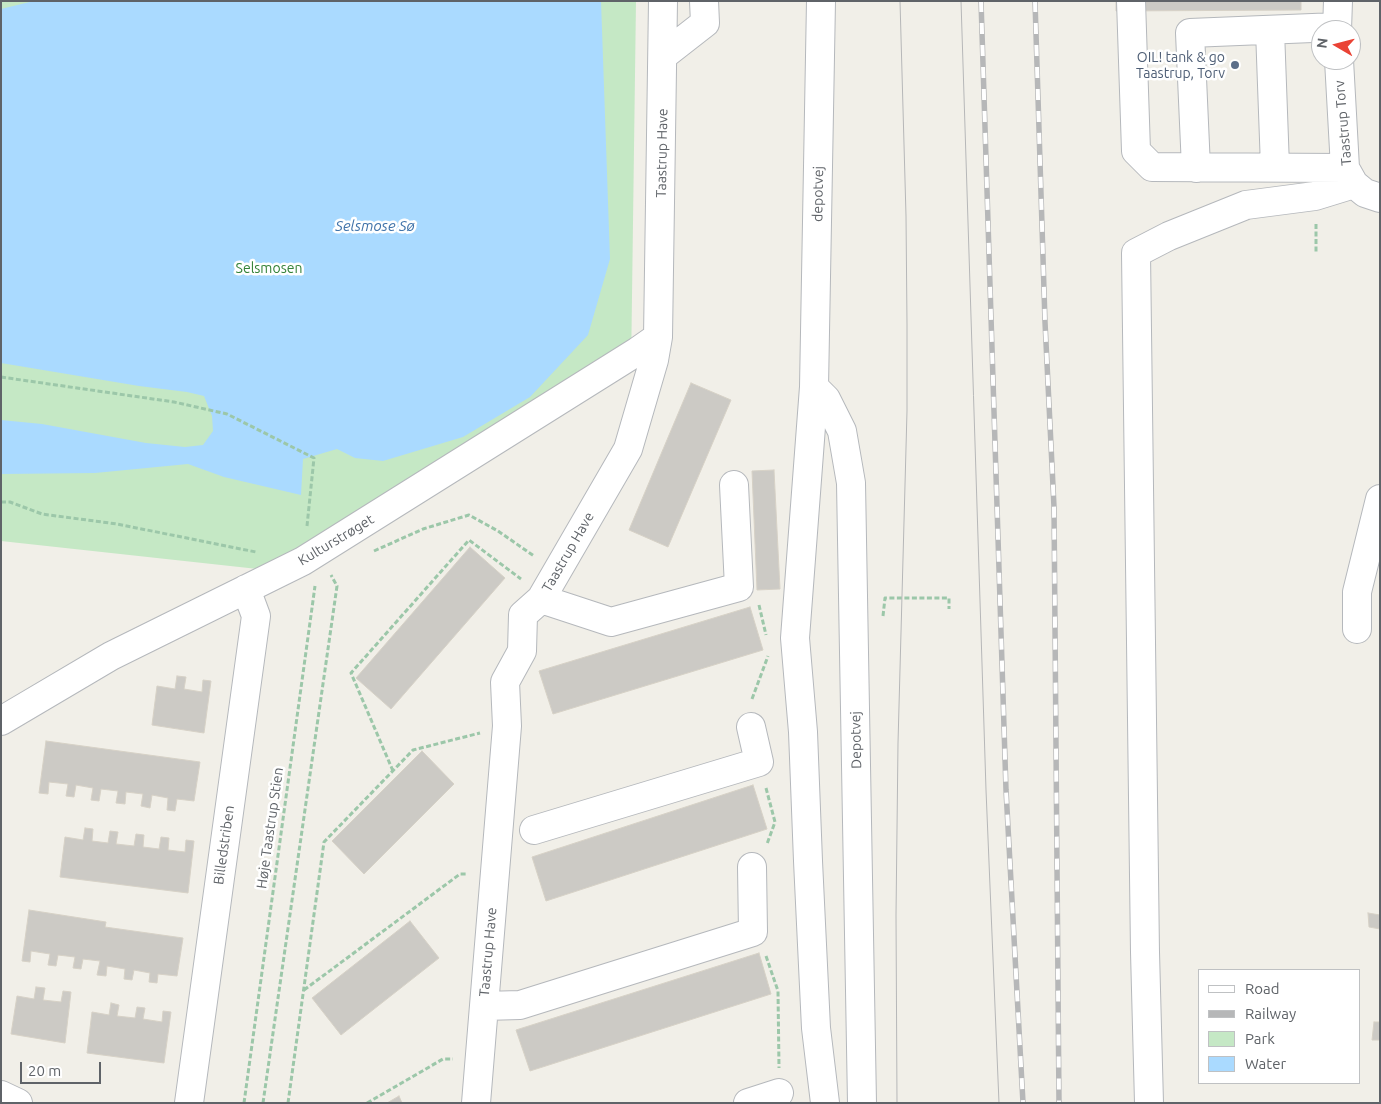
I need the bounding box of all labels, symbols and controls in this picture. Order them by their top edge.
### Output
north arrow [1311,20,1361,70]
text: N [1313,37,1331,49]
place label: OIL! tank & go Taastrup, Torv [1136,49,1225,82]
marker: OIL! tank & go Taastrup, Torv [1229,59,1241,71]
street label: Taastrup Torv [1331,80,1355,166]
street label: Taastrup Have [653,108,671,198]
street label: depotvej [809,166,827,222]
water label: Selsmose Sø [335,217,415,235]
park label: Selsmosen [236,260,302,276]
street label: Taastrup Have [538,509,598,595]
street label: Kulturstrøget [295,511,377,569]
street label: Depotvej [847,711,865,769]
street label: Høje Taastrup Stien [253,766,287,890]
street label: Billedstriben [210,804,238,886]
street label: Taastrup Have [476,907,500,997]
legend [1198,969,1361,1084]
text: Road [1245,980,1280,997]
text: Railway [1245,1005,1296,1022]
text: Park [1245,1030,1275,1047]
scale bar [22,1052,104,1084]
text: Water [1245,1055,1286,1072]
text: 20 m [28,1062,61,1079]

